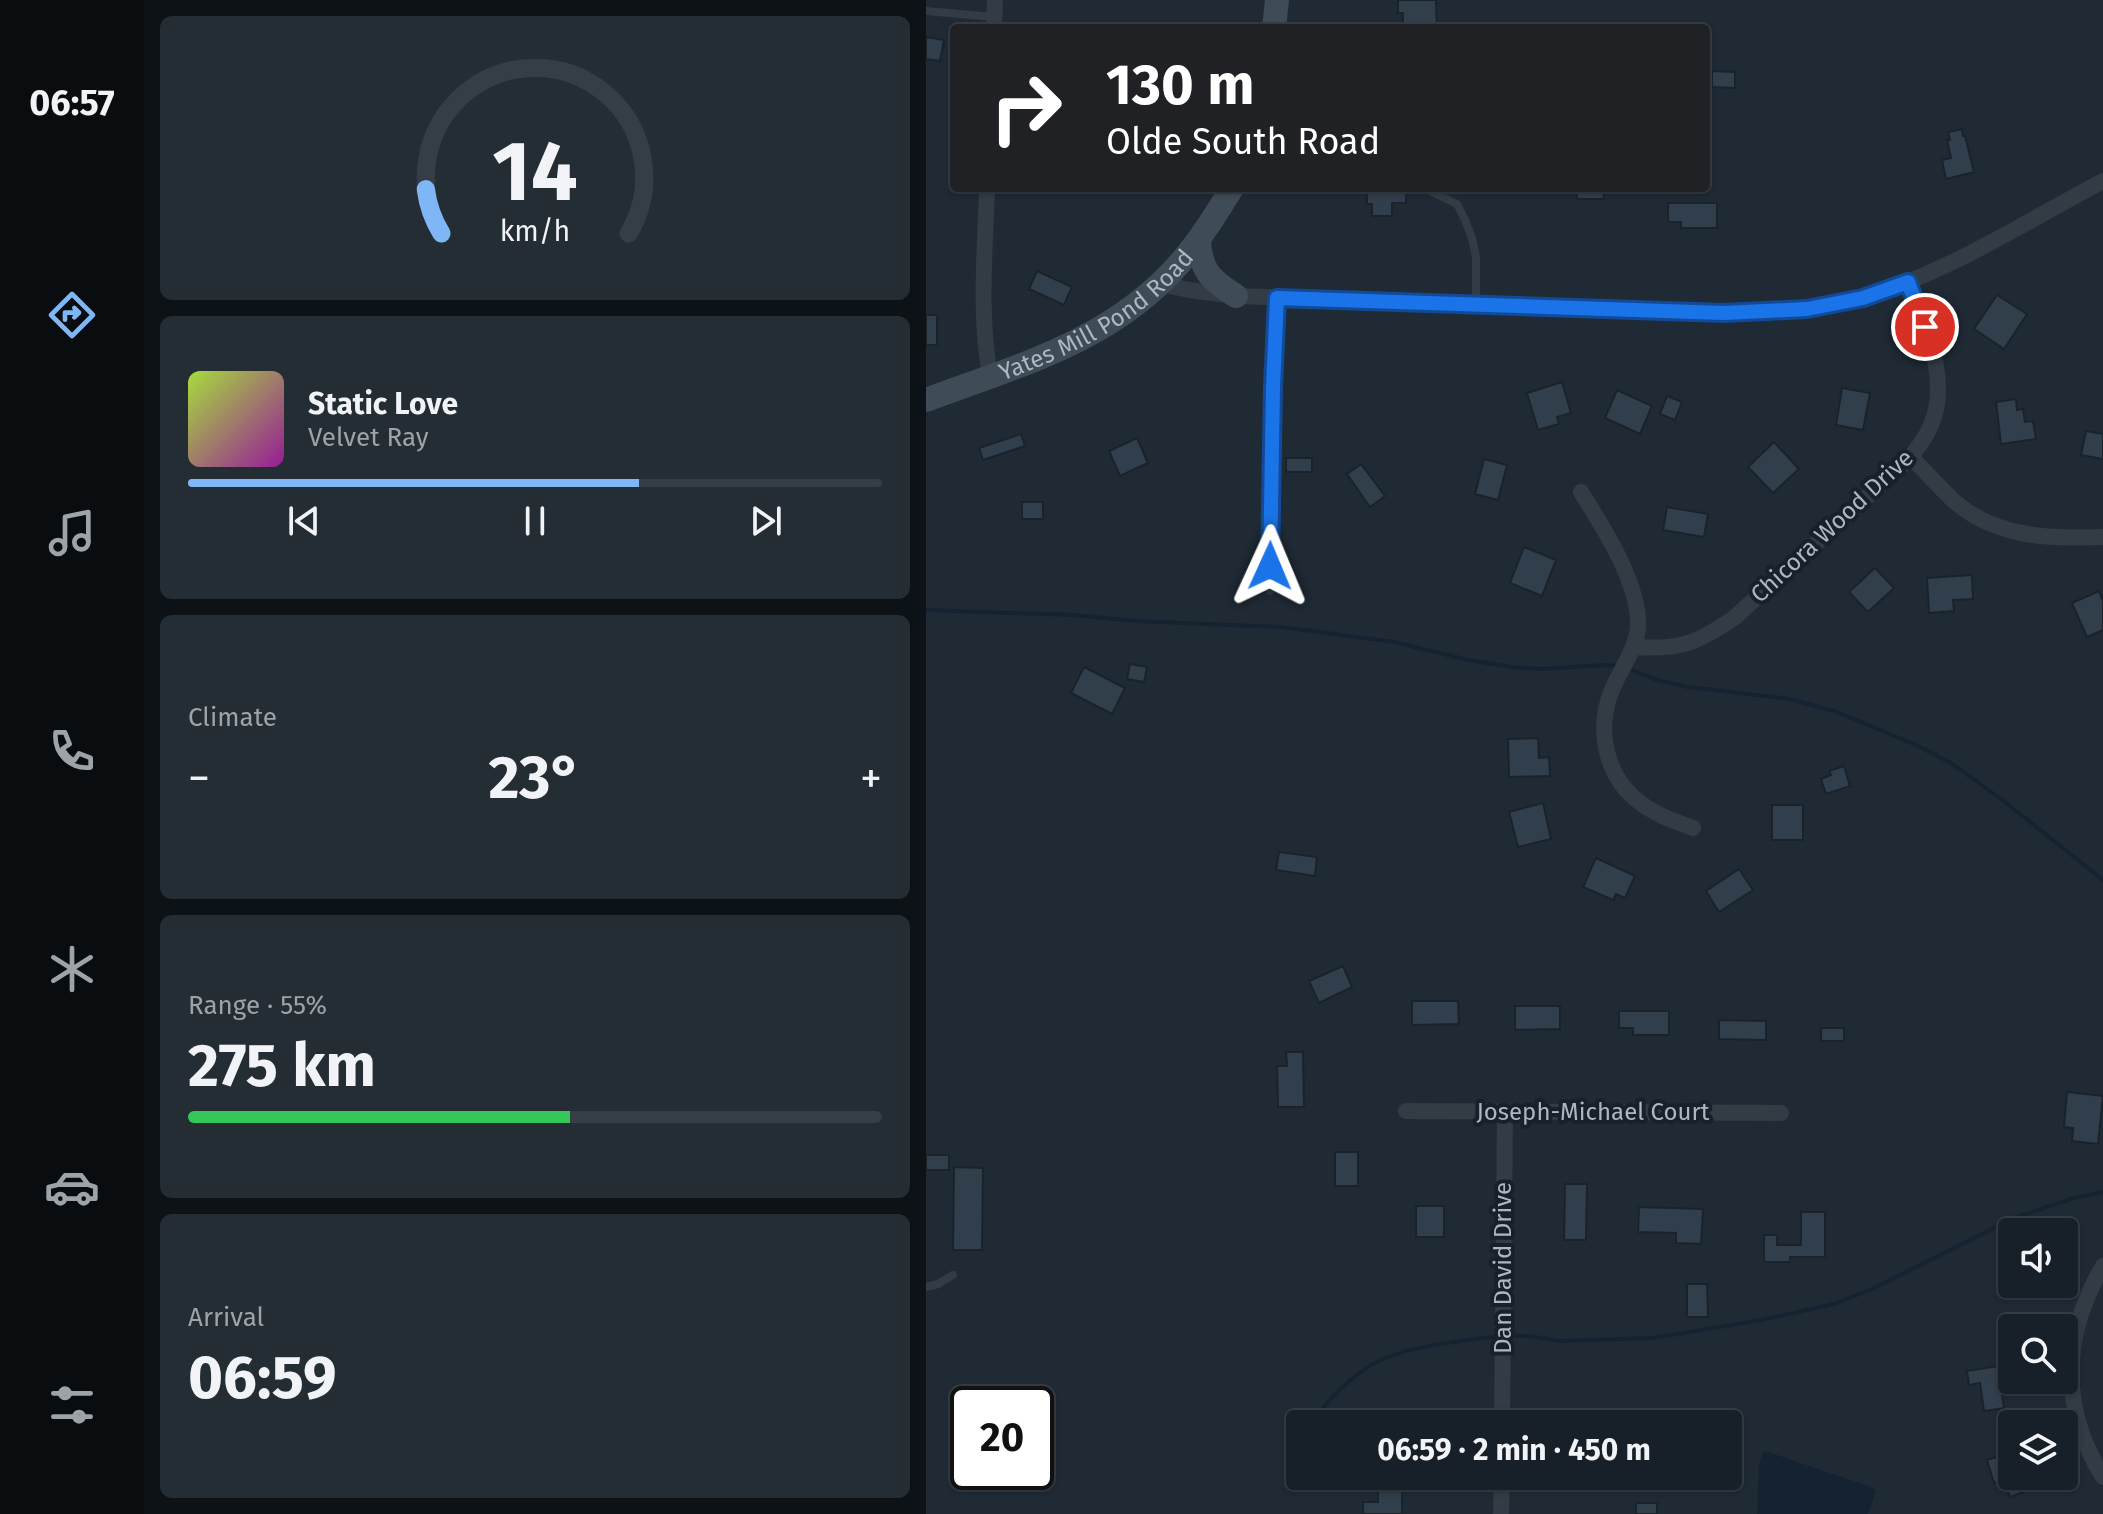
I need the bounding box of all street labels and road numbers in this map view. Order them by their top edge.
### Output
street label: Yates Mill Pond Road [995,244,1199,386]
street label: Chicora Wood Drive [1745,444,1919,608]
street label: Joseph-Michael Court [1477,1098,1710,1126]
street label: Dan David Drive [1489,1182,1517,1354]

